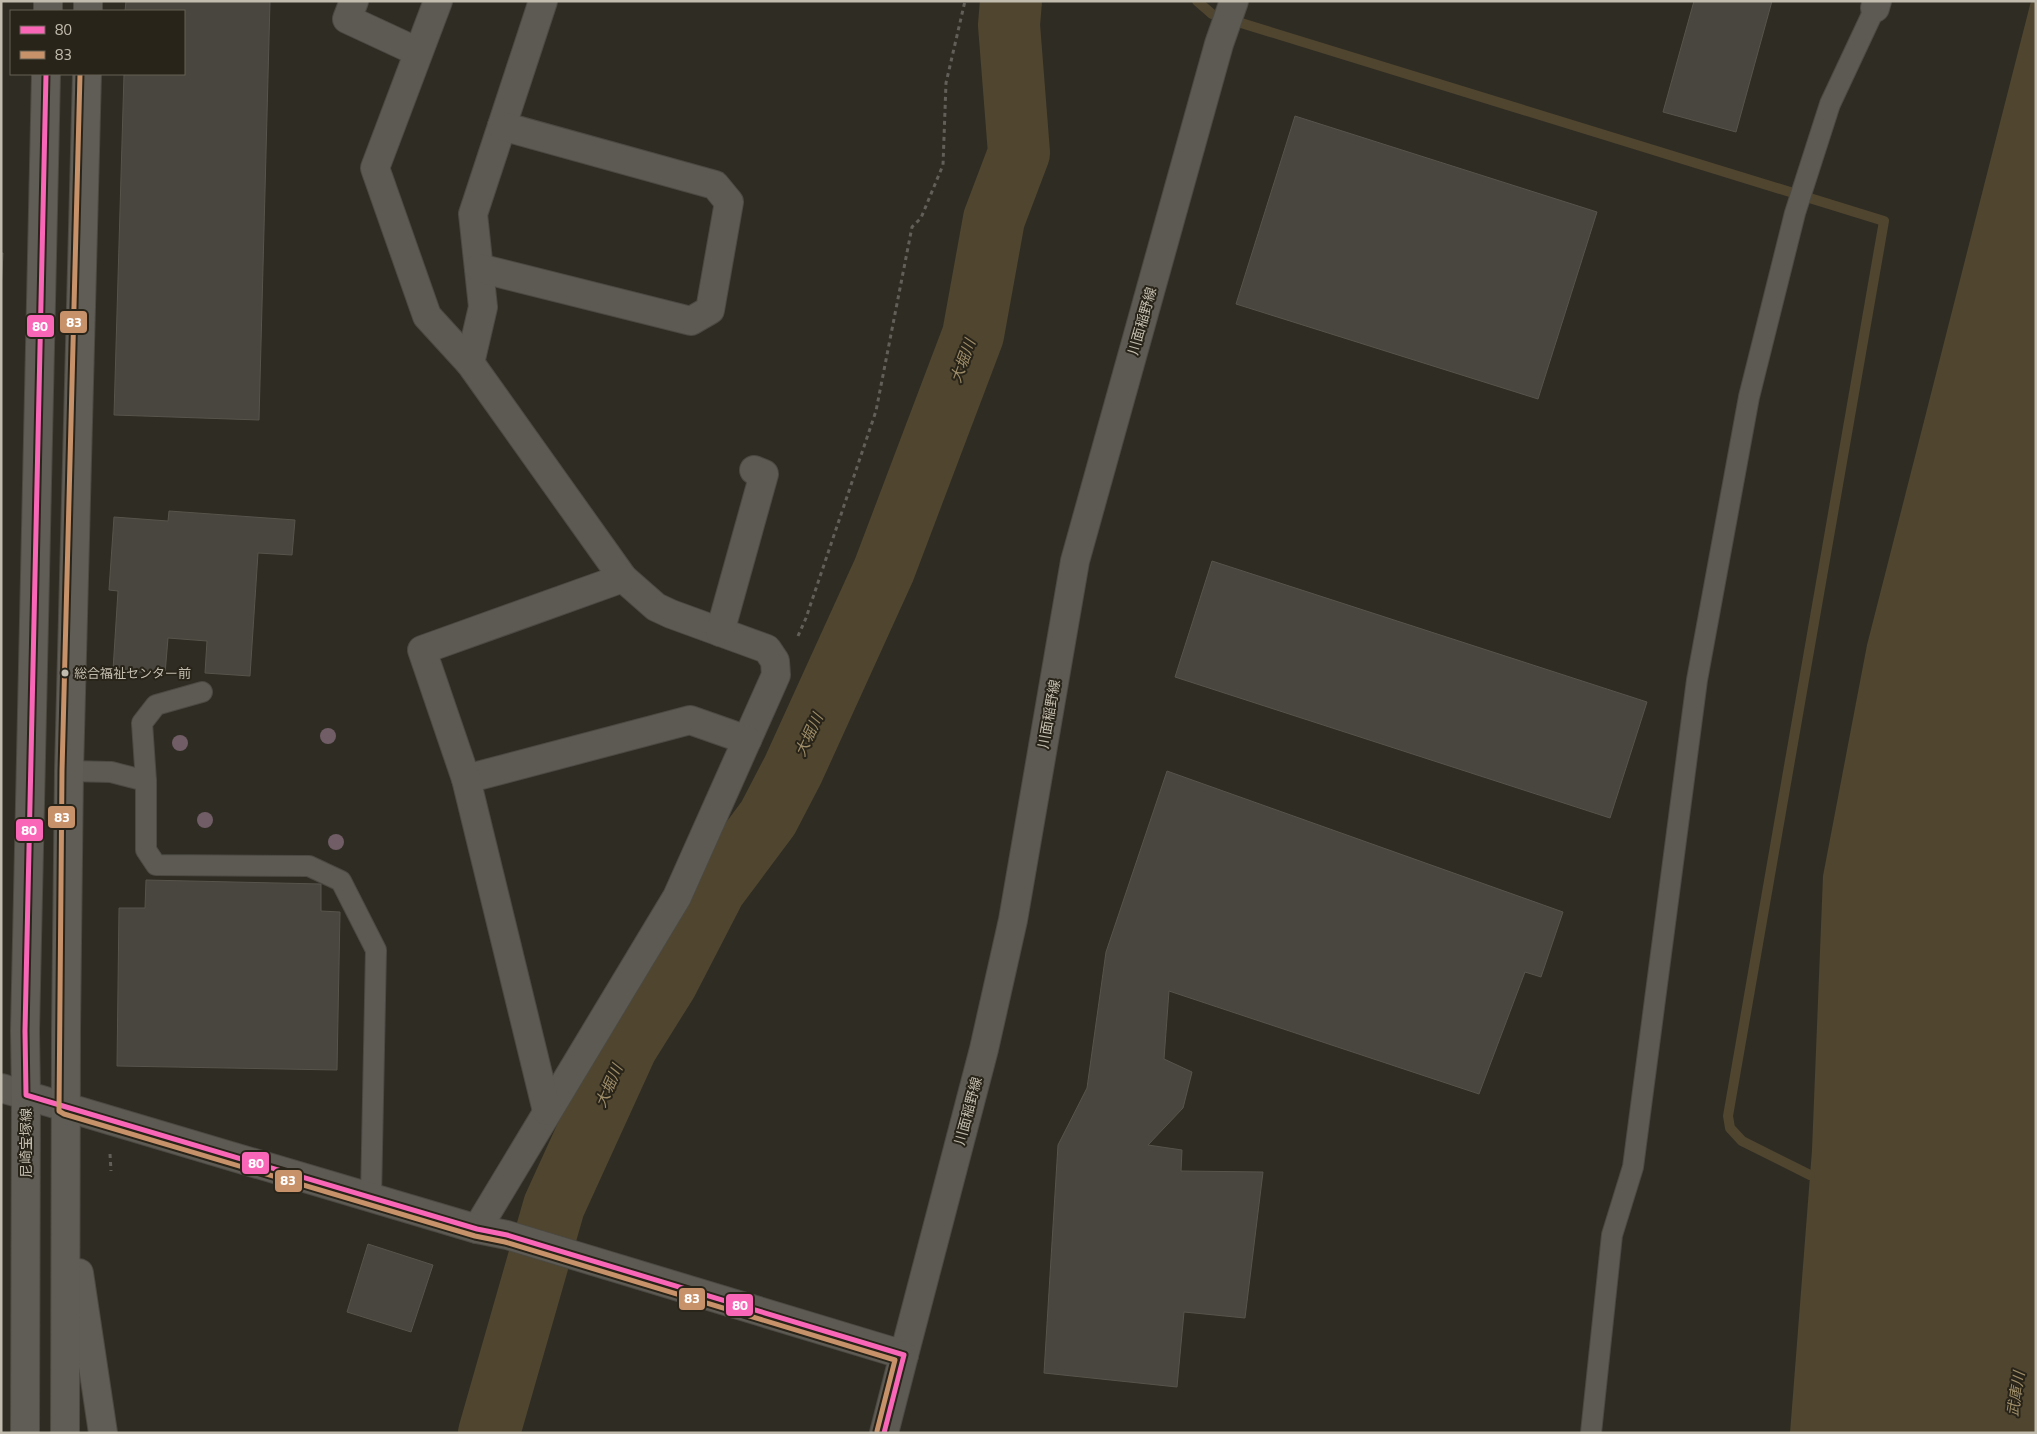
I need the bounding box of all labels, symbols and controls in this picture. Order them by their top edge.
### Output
legend [10,10,185,75]
text: 80 [55,18,72,41]
text: 83 [55,43,72,66]
street label: 川面稲野線 [1122,284,1161,357]
line badge: 83 [59,310,88,334]
text: 83 [66,311,82,332]
line badge: 80 [26,314,55,338]
text: 80 [32,315,48,336]
water label: 大堀川 [944,334,982,386]
place label: 総合福祉センター前 [74,663,191,683]
marker: 総合福祉センター前 [60,668,70,678]
street label: 川面稲野線 [1032,678,1065,750]
water label: 大堀川 [789,708,829,760]
line badge: 83 [47,805,76,829]
text: 83 [54,806,70,827]
line badge: 80 [15,818,44,842]
text: 80 [21,819,37,840]
water label: 大堀川 [589,1059,629,1111]
street label: 川面稲野線 [948,1074,987,1147]
street label: 尼崎宝塚線 [15,1108,36,1178]
line badge: 80 [241,1151,270,1175]
text: 80 [248,1152,264,1173]
line badge: 83 [274,1169,303,1193]
text: 83 [280,1169,296,1190]
line badge: 83 [678,1287,706,1311]
text: 83 [684,1287,700,1308]
line badge: 80 [725,1293,754,1317]
text: 80 [732,1294,748,1315]
water label: 武庫川 [2001,1368,2031,1418]

